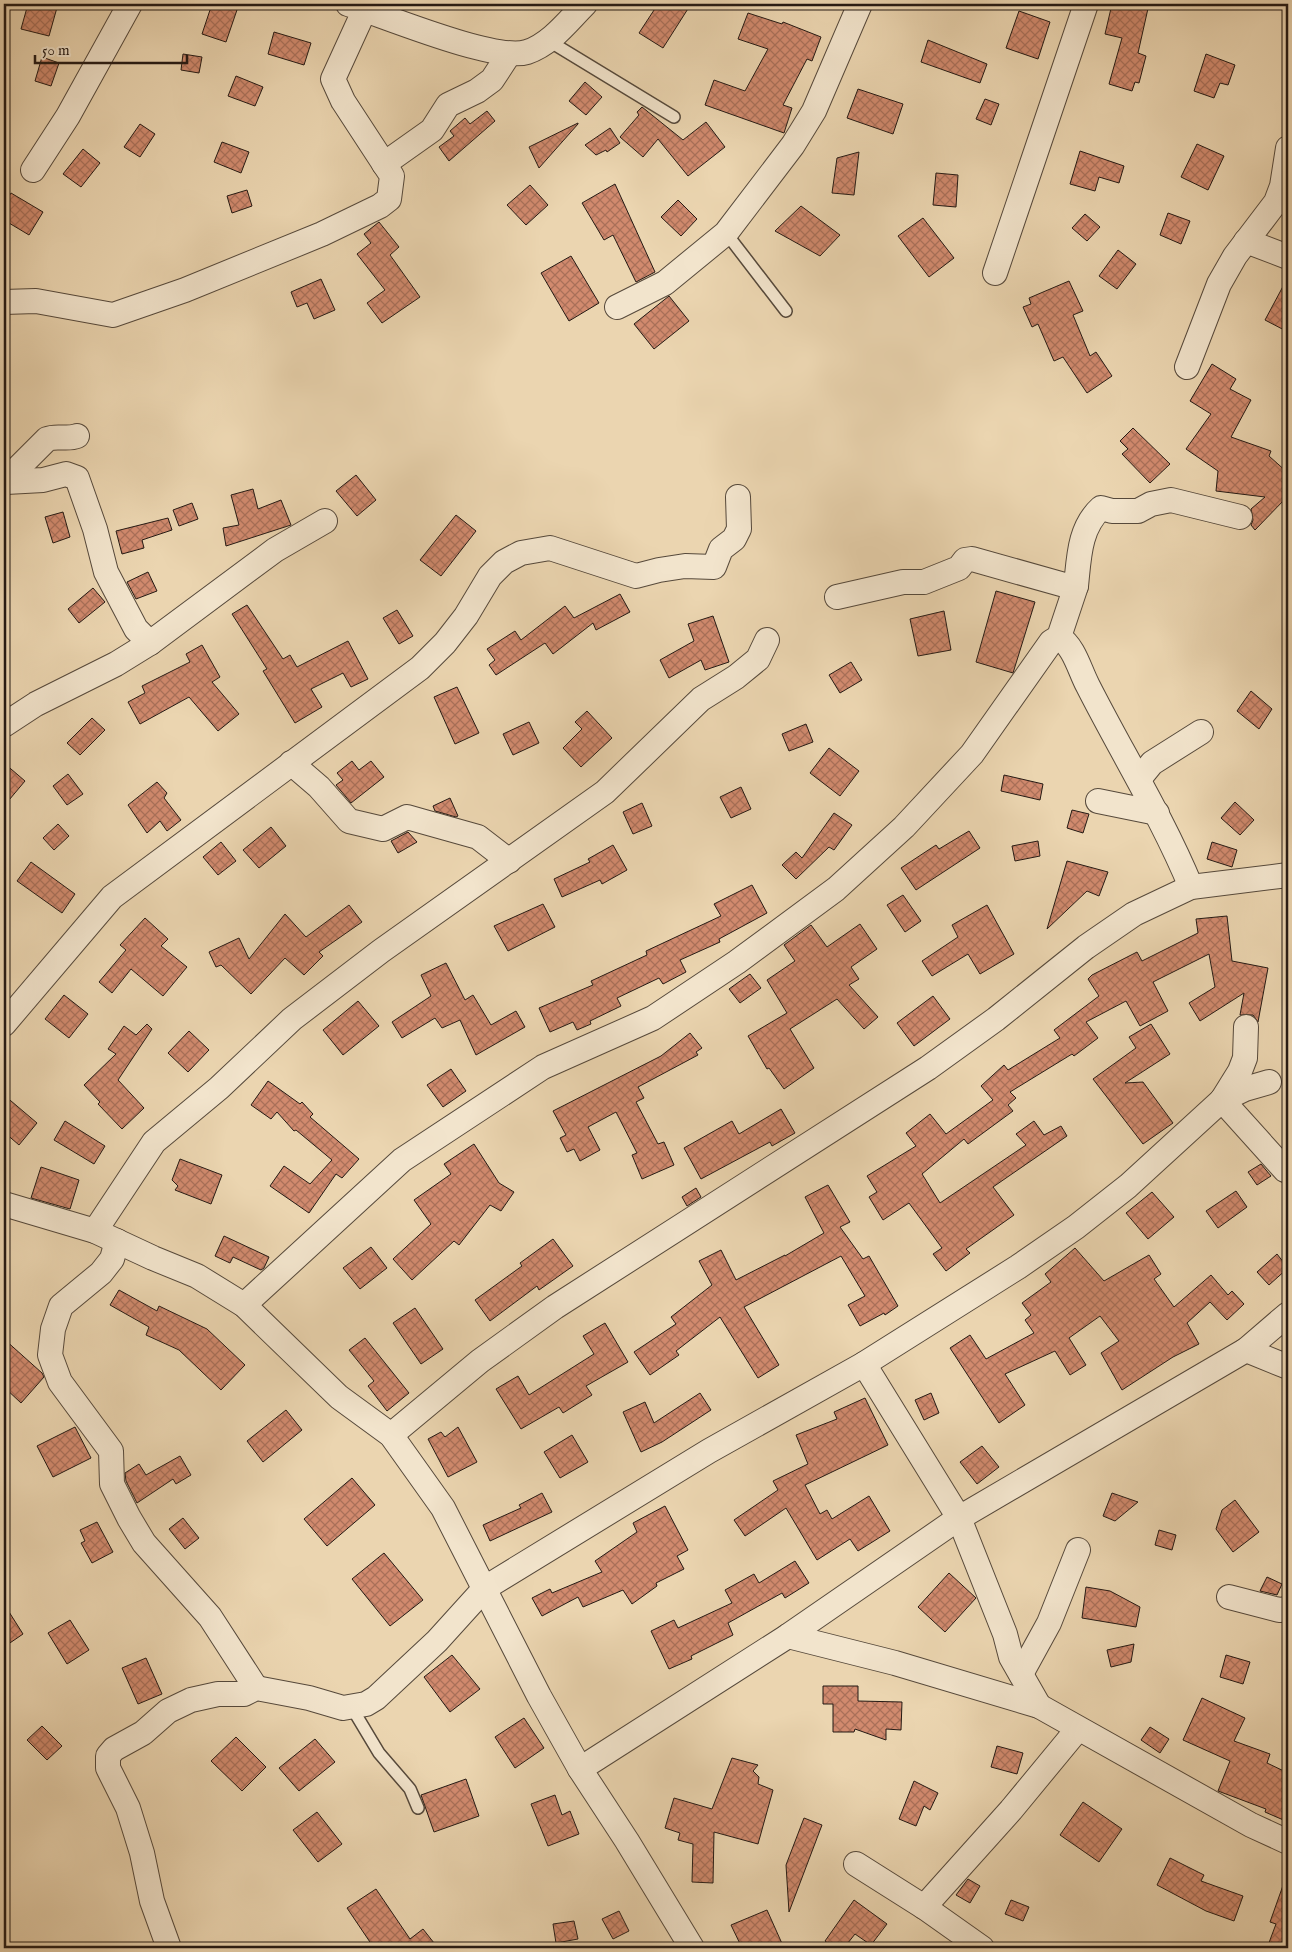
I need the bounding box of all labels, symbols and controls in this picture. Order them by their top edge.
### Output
scale bar [35,32,188,64]
text: 50 m [42,41,70,60]

